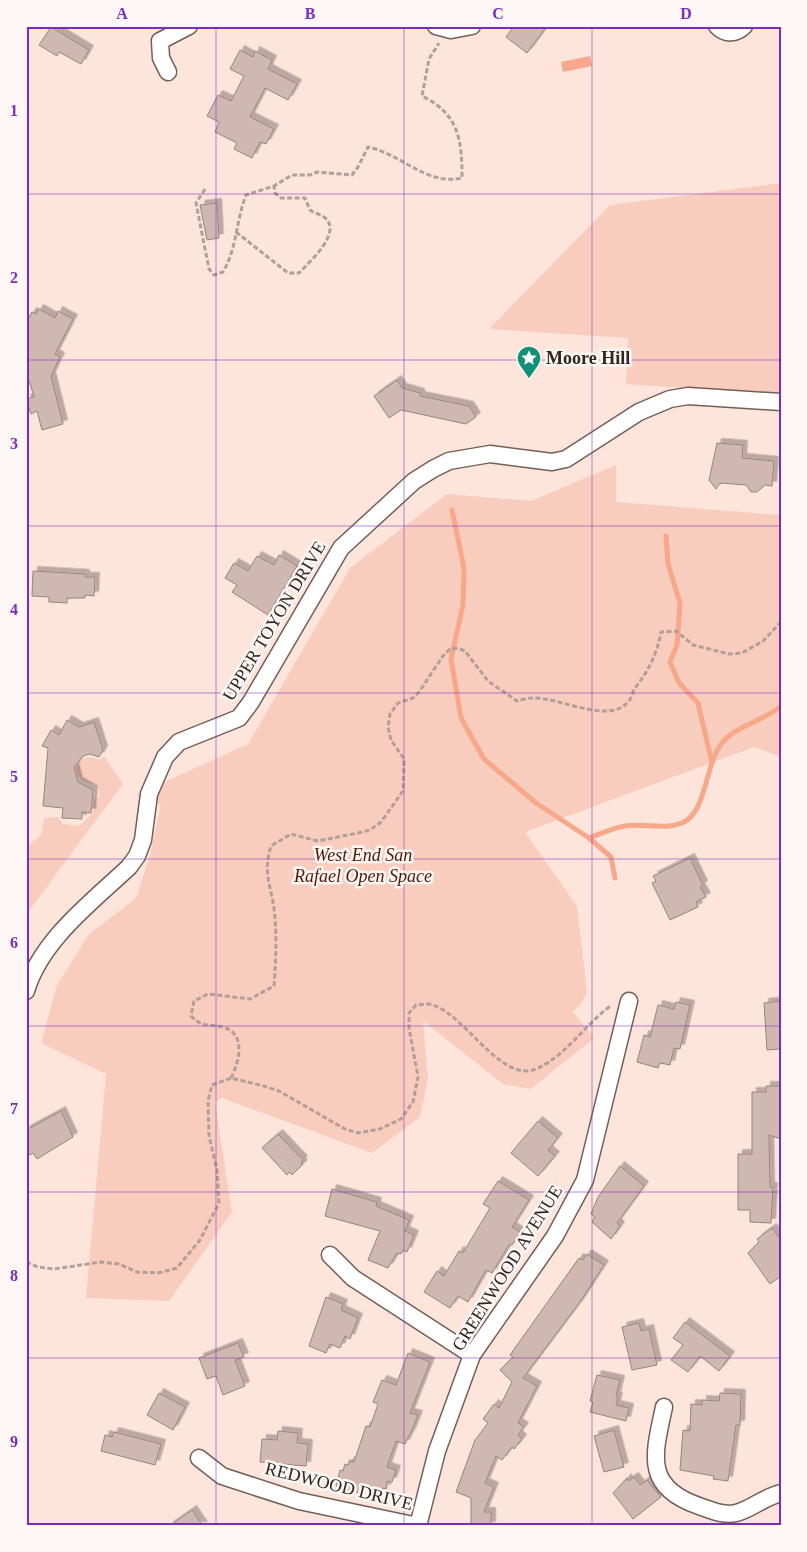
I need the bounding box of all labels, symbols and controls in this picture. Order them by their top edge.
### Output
text: A [116,5,128,22]
text: B [305,5,316,22]
text: C [492,5,504,22]
text: D [680,5,692,22]
text: 1 [10,102,18,119]
text: 2 [10,269,18,286]
place icon: Moore Hill [516,345,542,379]
place label: Moore Hill [546,348,630,368]
text: 3 [10,435,18,452]
street label: UPPER TOYON DRIVE [218,538,330,704]
text: 4 [10,601,18,618]
text: 5 [10,768,18,785]
park label: West End San Rafael Open Space [293,845,432,886]
text: 6 [10,934,18,951]
text: 7 [10,1100,18,1117]
street label: GREENWOOD AVENUE [448,1182,566,1354]
text: 8 [10,1267,18,1284]
text: 9 [10,1433,18,1450]
street label: REDWOOD DRIVE [263,1458,415,1514]

